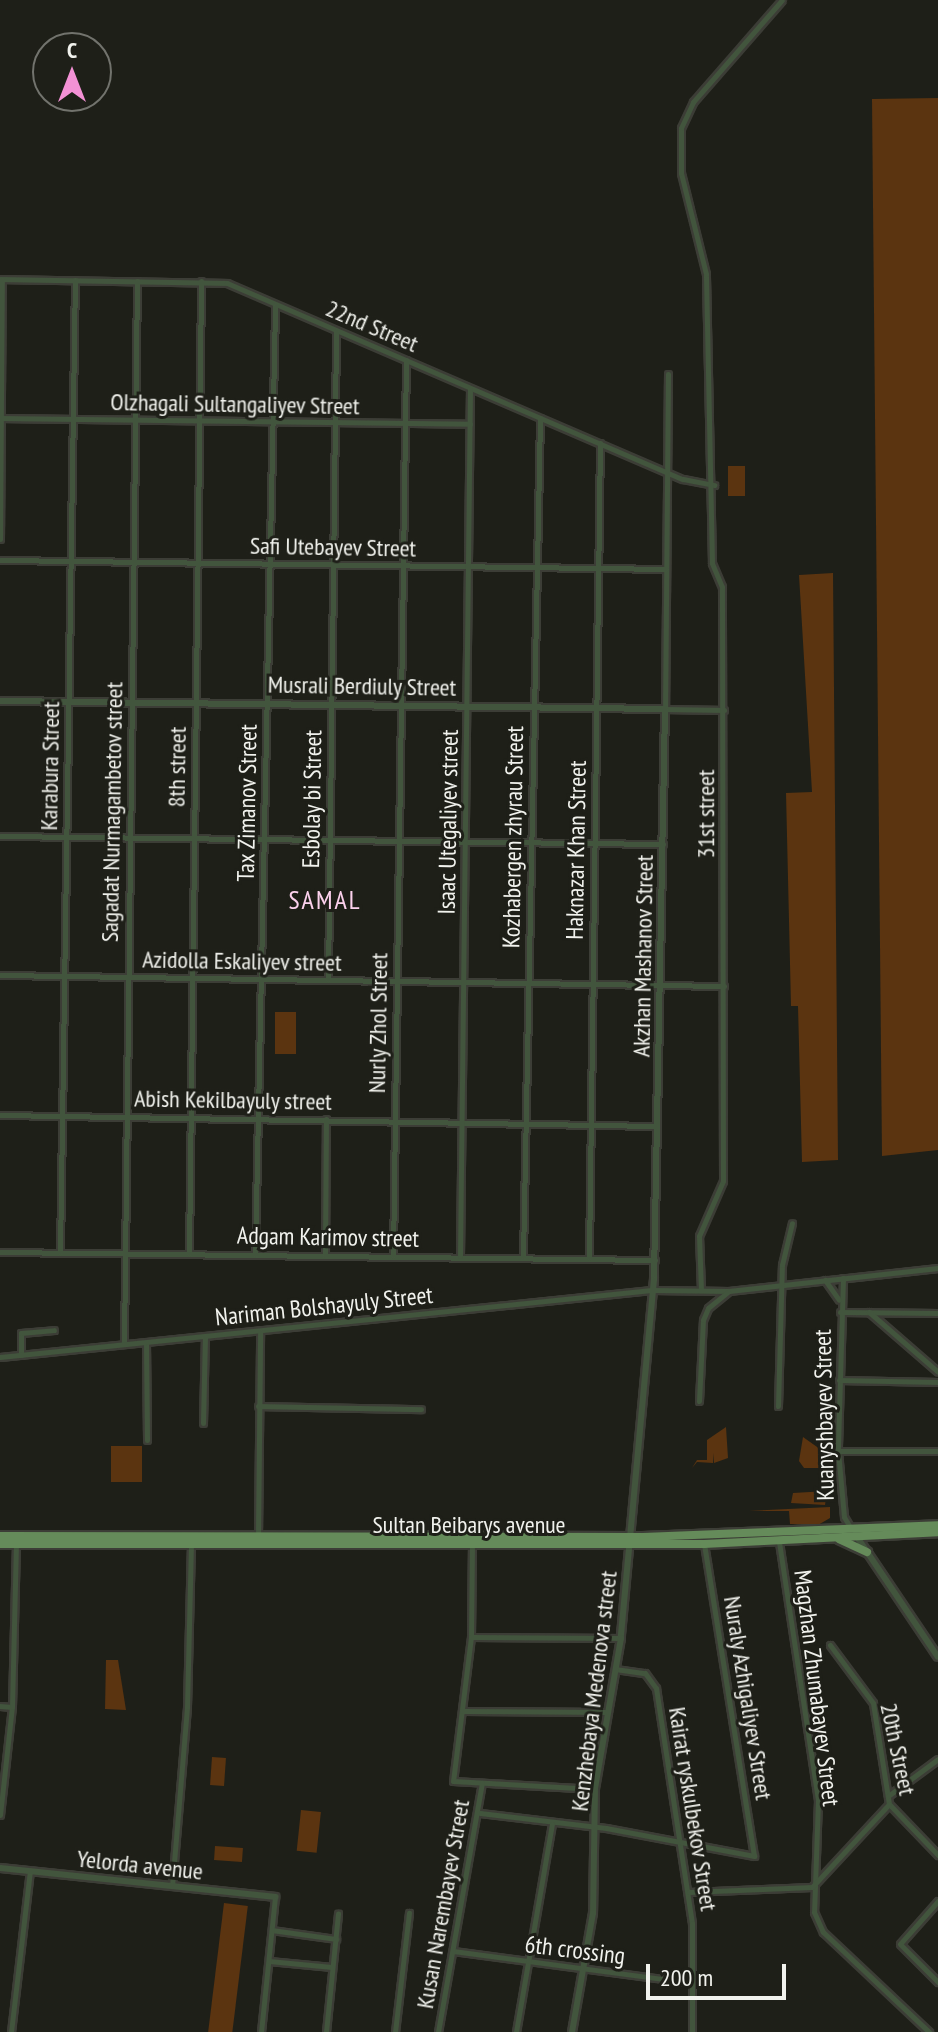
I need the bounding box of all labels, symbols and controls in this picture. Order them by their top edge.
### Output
north arrow [32,32,112,112]
text: С [67,36,77,64]
street label: 22nd Street [322,294,422,358]
street label: Olzhagali Sultangaliyev Street [110,387,360,421]
street label: Safi Utebayev Street [249,531,417,563]
street label: Musrali Berdiuly Street [267,670,457,702]
street label: Sagadat Nurmagambetov street [95,681,129,943]
street label: Karabura Street [34,701,66,831]
street label: Tax Zimanov Street [231,723,263,883]
street label: 8th street [162,726,192,808]
street label: Kozhabergen zhyrau Street [497,726,529,948]
street label: Esbolay bi Street [296,729,328,869]
street label: Isaac Utegaliyev street [432,729,464,915]
street label: Haknazar Khan Street [560,760,592,940]
street label: 31st street [692,770,720,858]
street label: Akzhan Mashanov Street [627,854,659,1058]
district label: SAMAL [288,884,362,916]
street label: Azidolla Eskaliyev street [142,945,342,977]
street label: Nurly Zhol Street [362,952,394,1094]
street label: Abish Kekilbayuly street [134,1084,332,1116]
street label: Adgam Karimov street [236,1221,420,1253]
street label: Nariman Bolshayuly Street [213,1280,435,1332]
street label: Kuanyshbayev Street [808,1329,840,1501]
street label: Sultan Beibarys avenue [372,1511,566,1539]
street label: Magzhan Zhumabayev Street [788,1568,846,1808]
street label: Kenzhebaya Medenova street [565,1569,623,1813]
street label: Nuraly Azhigaliyev Street [718,1593,778,1803]
street label: 20th Street [874,1700,922,1798]
street label: Kairat ryskulbekov Street [663,1705,723,1913]
street label: Kusan Narembayev Street [410,1797,476,2011]
street label: Yelorda avenue [76,1844,204,1886]
street label: 6th crossing [523,1930,627,1970]
scale bar [650,1948,790,1998]
text: 200 m [660,1962,713,1993]

